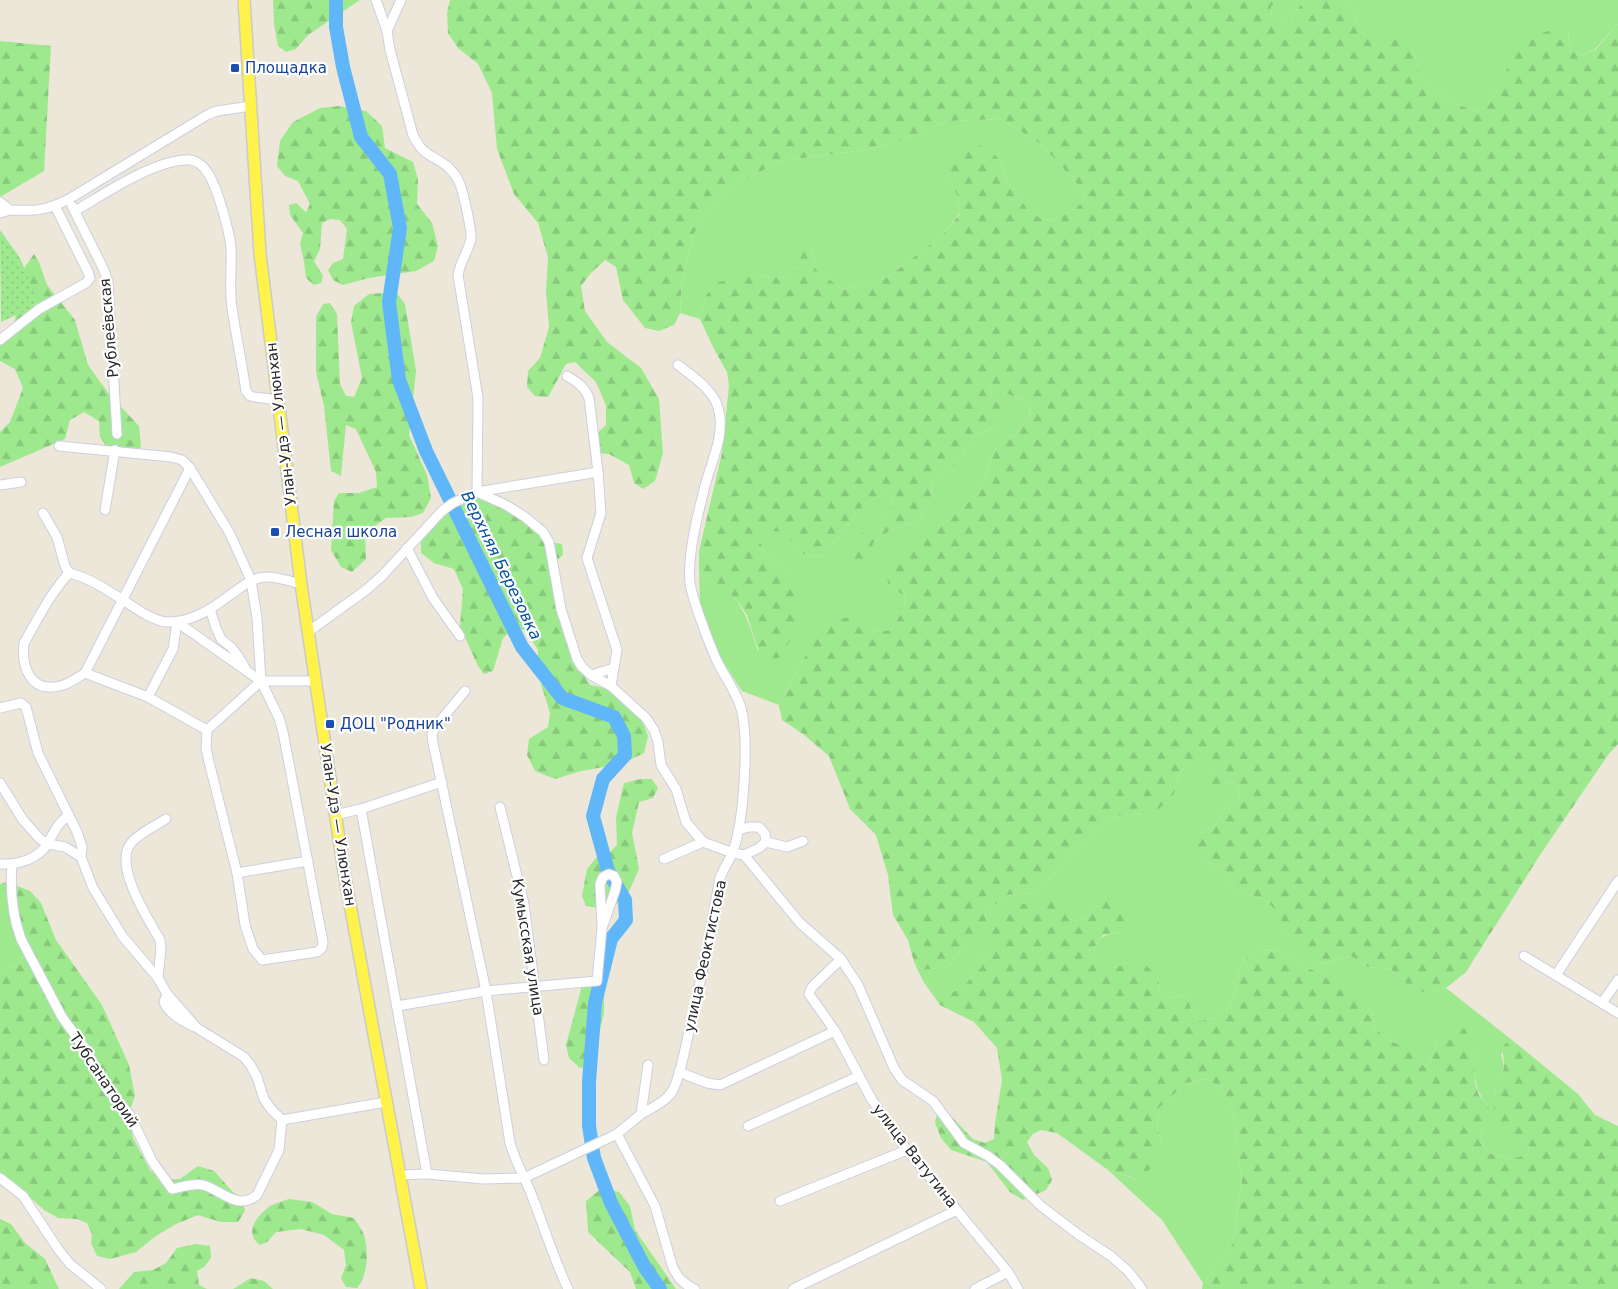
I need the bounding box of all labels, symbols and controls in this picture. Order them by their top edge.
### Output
place label: Площадка [245,59,327,77]
marker: Площадка [229,62,241,74]
street label: Рублеёвская [96,278,122,378]
street label: Улан-Удэ — Улюнхан [262,341,300,507]
water label: Верхняя Березовка [457,488,546,643]
place label: Лесная школа [285,523,397,541]
marker: Лесная школа [269,526,281,538]
place label: ДОЦ "Родник" [340,715,451,733]
marker: ДОЦ "Родник" [324,718,336,730]
street label: Улан-Удэ — Улюнхан [316,742,360,908]
street label: Кумысская улица [508,877,548,1017]
street label: улица Феоктистова [680,878,730,1034]
street label: Тубсанаторий [65,1028,142,1131]
street label: улица Ватутина [869,1100,961,1212]

